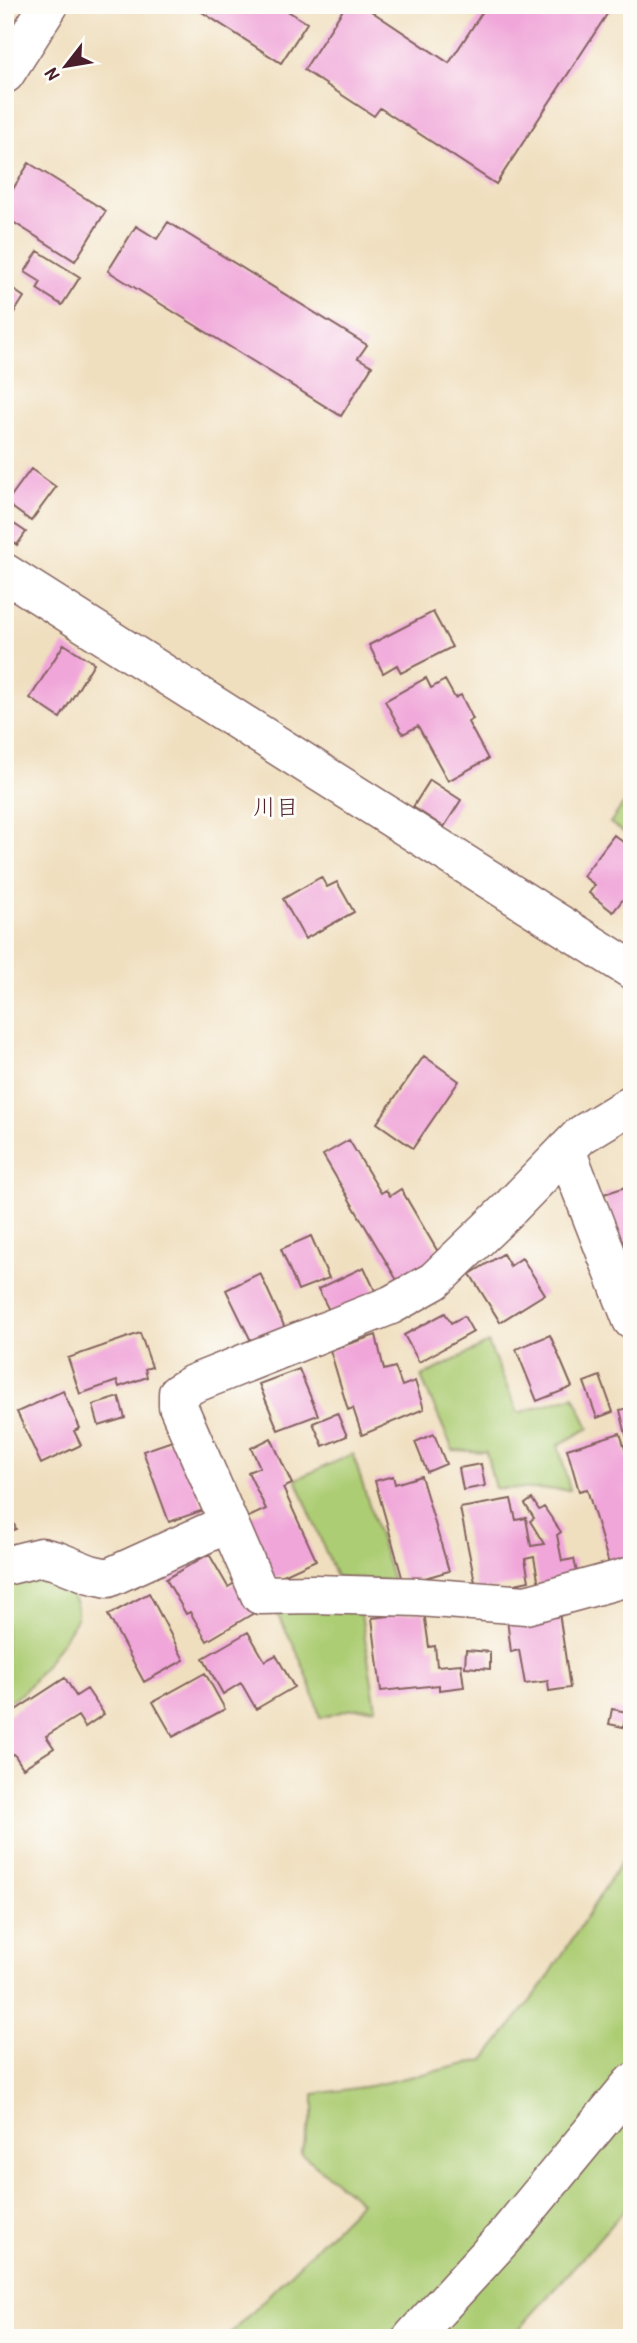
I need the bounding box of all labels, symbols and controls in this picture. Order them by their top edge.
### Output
north arrow [32,32,102,102]
text: N [38,64,65,86]
district label: 川目 [253,791,299,822]

